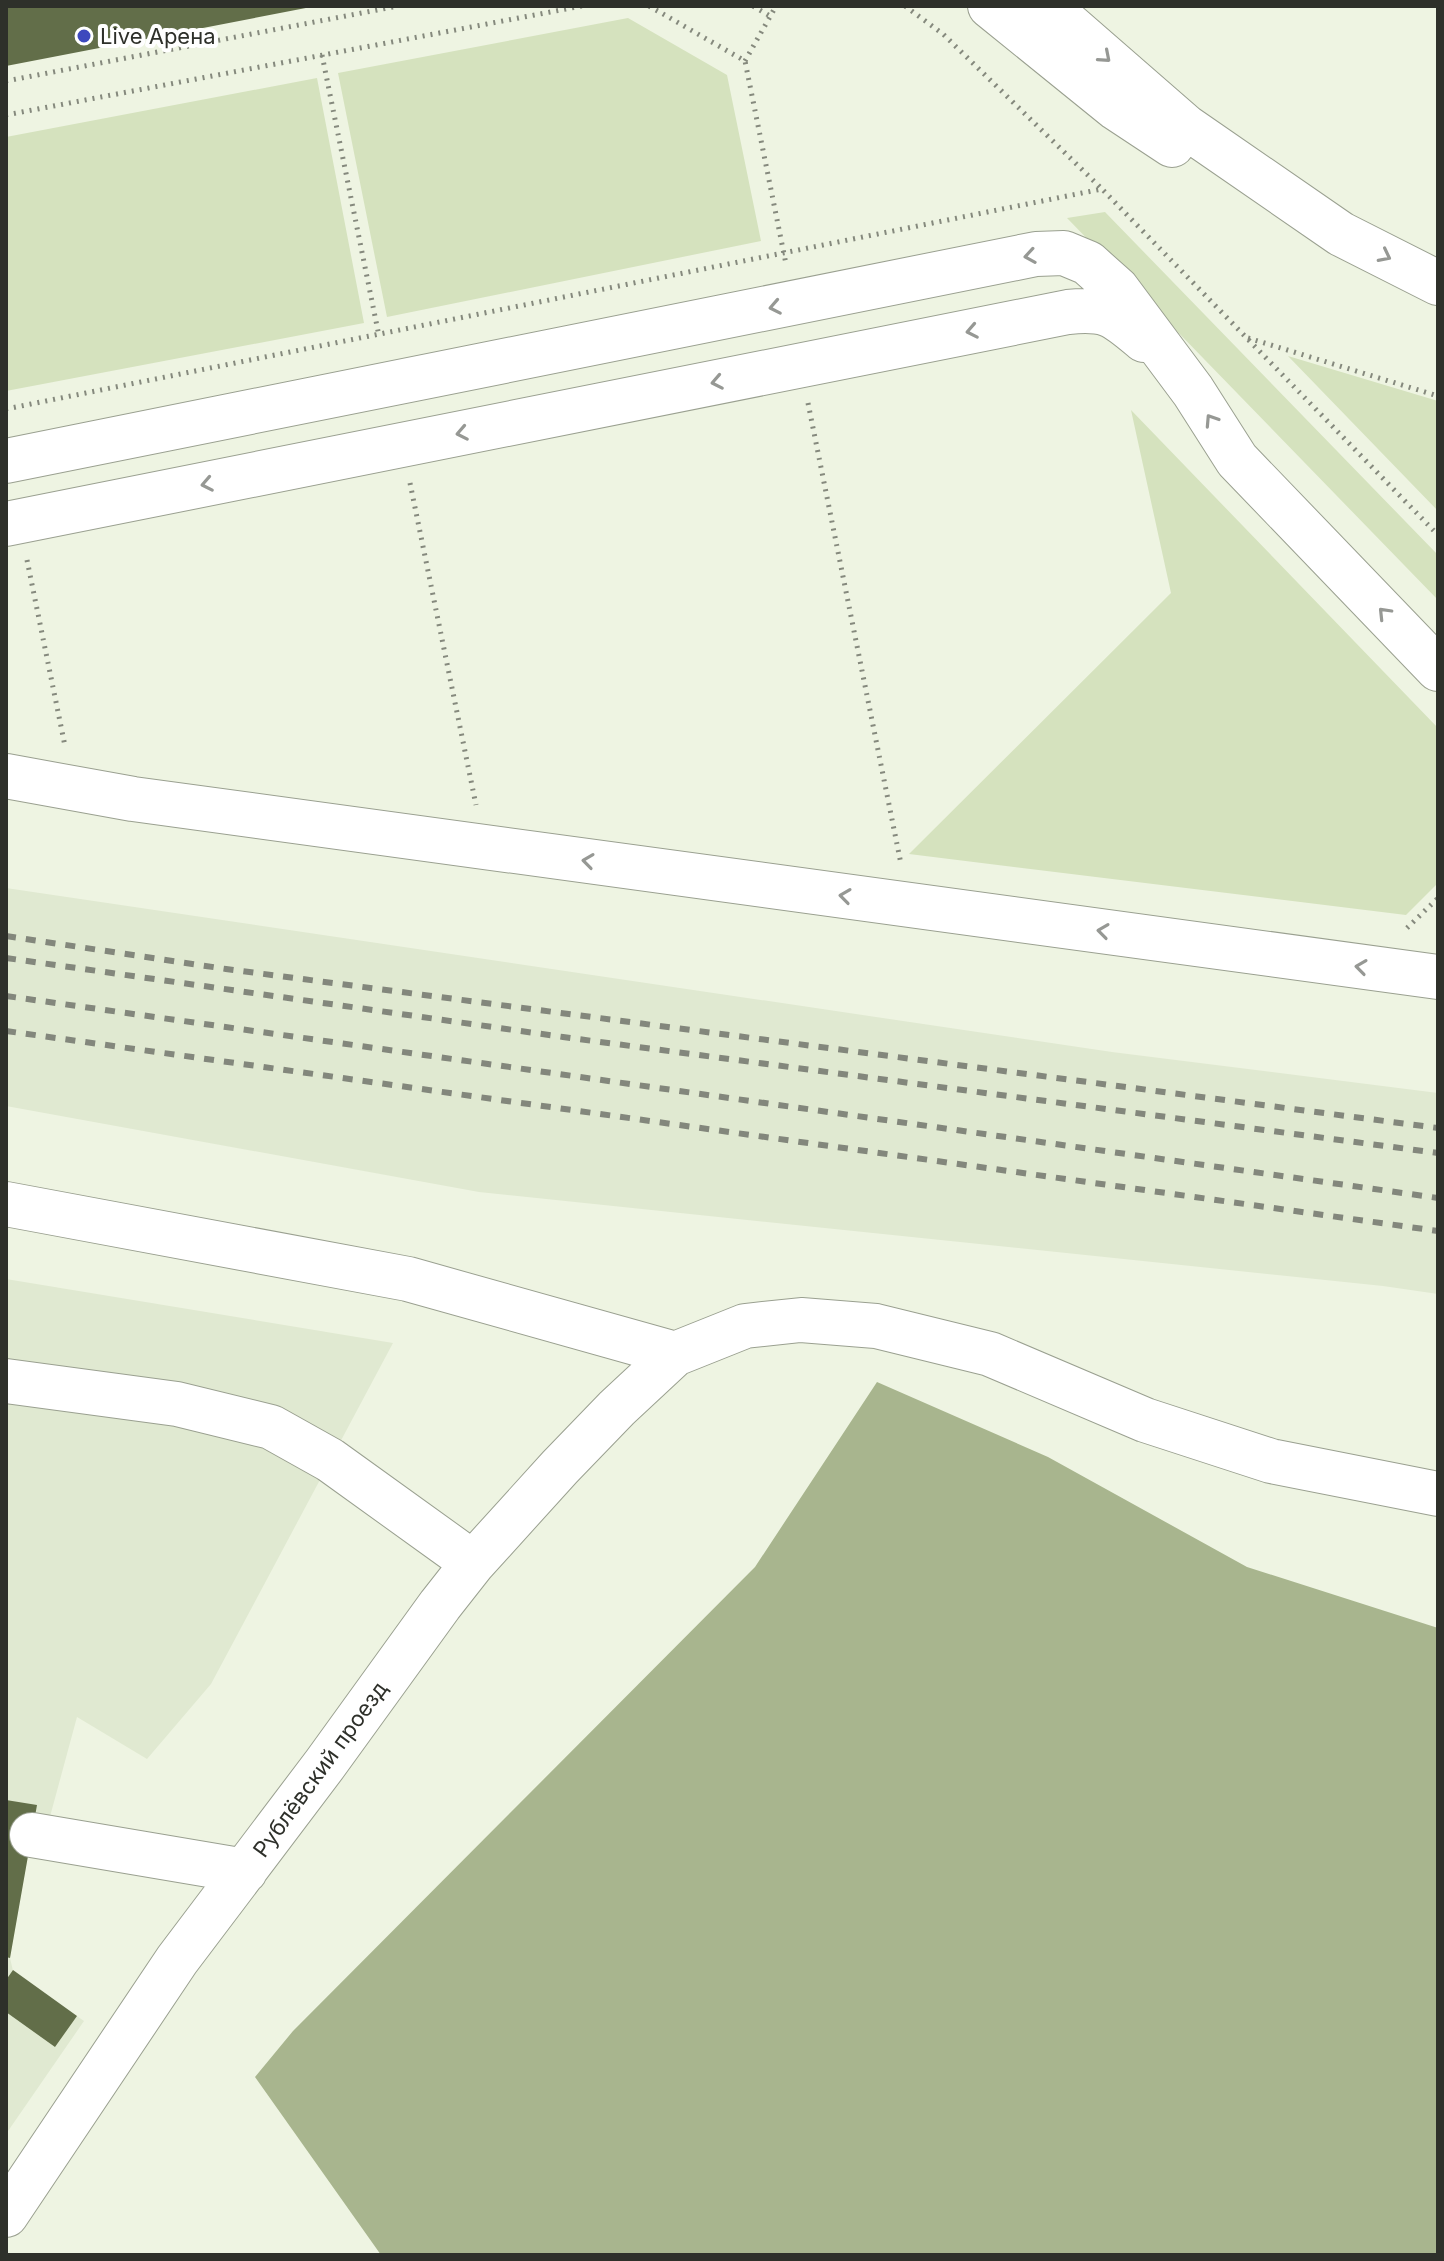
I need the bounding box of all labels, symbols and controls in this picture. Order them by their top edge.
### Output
place label: Live Арена [100,23,216,49]
marker: Live Арена [75,27,93,45]
one-way arrow [1096,47,1111,62]
one-way arrow [1376,246,1391,262]
one-way arrow [1023,247,1037,264]
one-way arrow [768,297,782,314]
one-way arrow [966,322,979,339]
one-way arrow [711,373,724,390]
one-way arrow [1206,414,1221,428]
one-way arrow [456,424,469,441]
one-way arrow [201,475,214,492]
one-way arrow [1378,608,1393,622]
one-way arrow [581,853,595,870]
one-way arrow [839,888,852,905]
one-way arrow [1096,923,1109,940]
one-way arrow [1354,958,1367,975]
street label: Рублёвский проезд [247,1676,393,1862]

